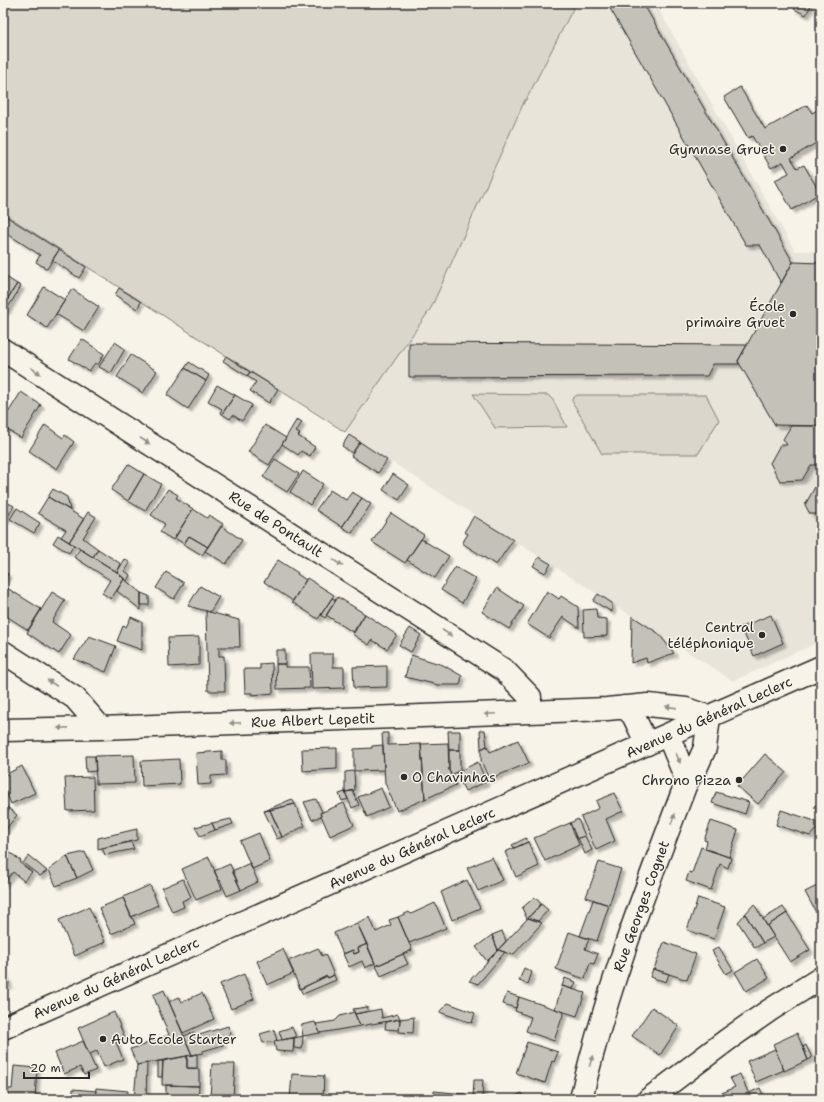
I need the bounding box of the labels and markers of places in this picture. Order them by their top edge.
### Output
place label: Gymnase Gruet [669,140,775,158]
marker: Gymnase Gruet [778,144,788,154]
place label: École primaire Gruet [686,297,785,331]
marker: École primaire Gruet [788,309,798,319]
place label: Central téléphonique [667,618,755,652]
marker: Central téléphonique [757,630,767,640]
place label: O Chavinhas [412,768,496,786]
place label: Chrono Pizza [642,771,731,789]
marker: O Chavinhas [399,772,409,782]
marker: Chrono Pizza [734,775,744,785]
place label: Auto Ecole Starter [111,1030,237,1048]
marker: Auto Ecole Starter [98,1034,108,1044]

